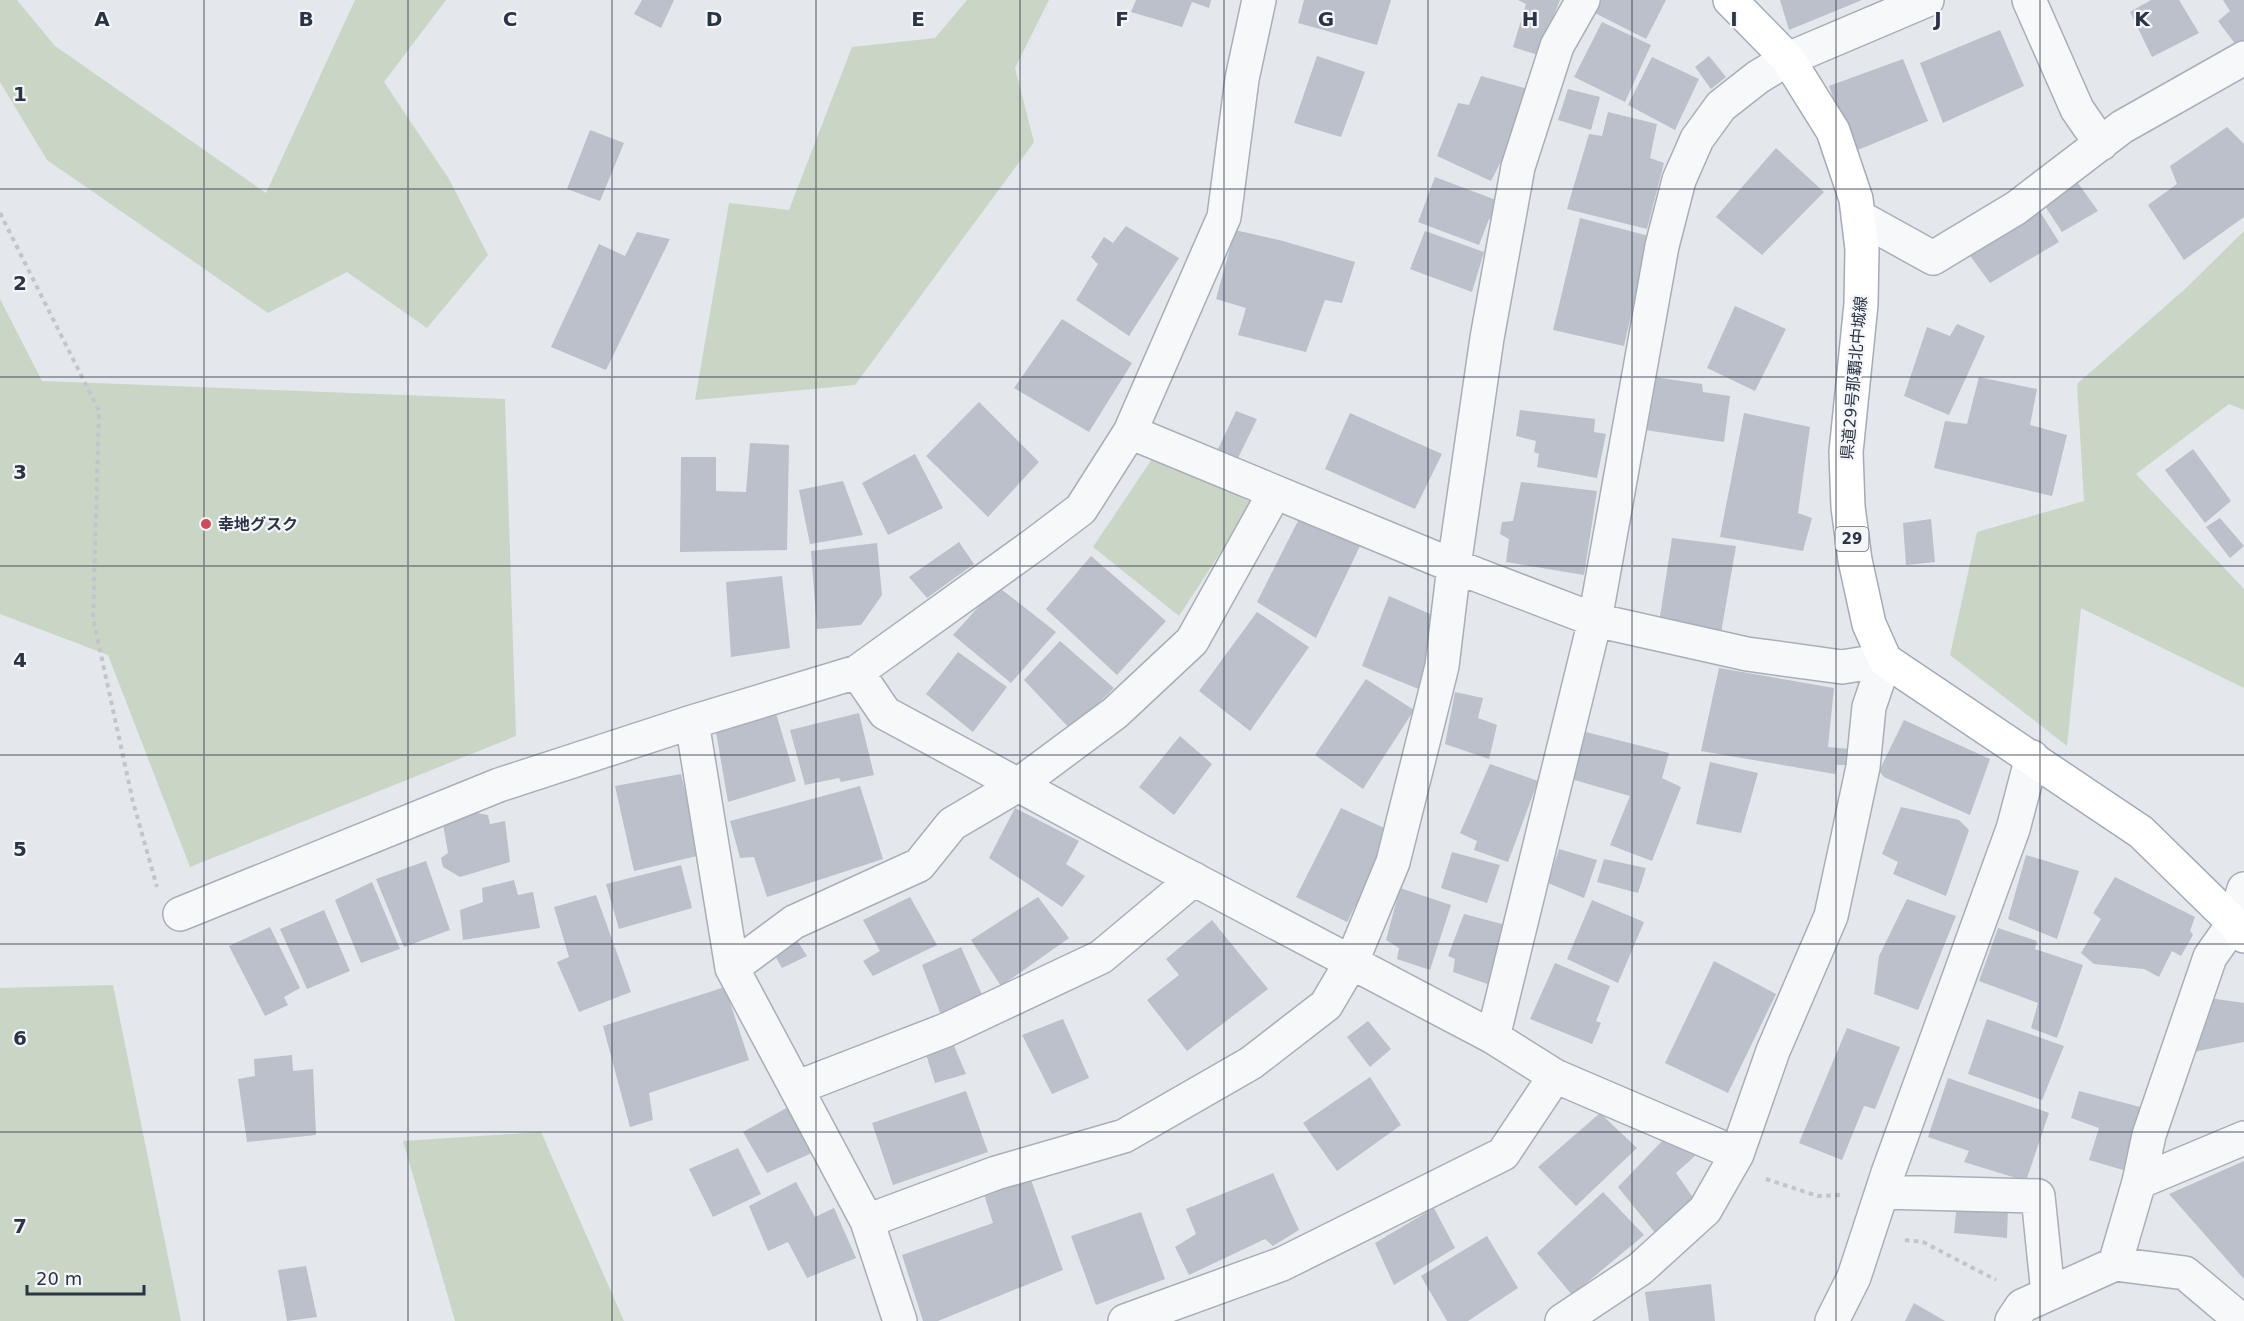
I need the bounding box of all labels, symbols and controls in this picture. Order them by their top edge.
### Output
text: A [94,7,110,31]
text: B [298,7,314,31]
text: C [503,7,517,31]
text: D [706,7,722,31]
text: E [911,7,925,31]
text: F [1115,7,1129,31]
text: G [1318,7,1334,31]
text: H [1522,7,1538,31]
text: I [1730,7,1738,31]
text: J [1932,7,1942,31]
text: K [2134,7,2151,31]
text: 1 [13,82,27,106]
text: 2 [13,271,27,295]
street label: 県道29号那覇北中城線 [1837,295,1871,461]
text: 3 [13,460,27,484]
place label: 幸地グスク [218,515,298,534]
marker: 幸地グスク [199,517,213,531]
road number: 29 [1836,527,1868,551]
text: 4 [13,648,27,672]
text: 5 [13,837,27,861]
text: 6 [13,1026,27,1050]
text: 7 [13,1214,27,1238]
scale bar [27,1258,144,1296]
text: 20 m [36,1268,82,1289]

